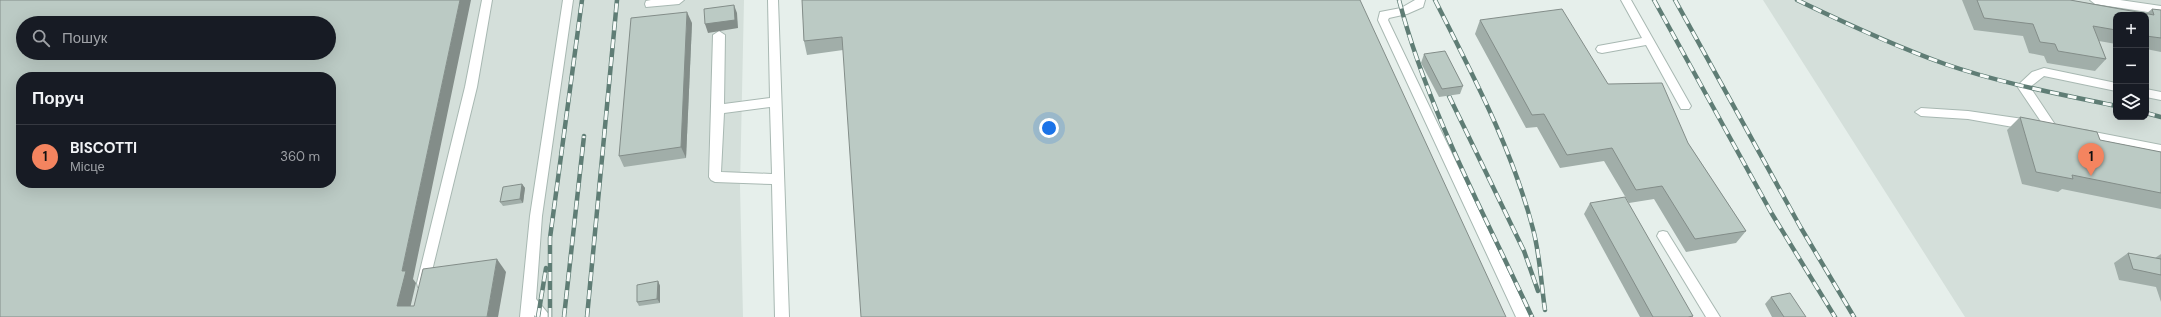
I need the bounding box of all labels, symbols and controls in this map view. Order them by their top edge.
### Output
map controls [2113,12,2149,120]
button: + [2113,12,2149,48]
search box [16,16,336,60]
icon: search [30,27,52,49]
text: Пошук [62,28,107,48]
button: − [2113,48,2149,84]
button: layers [2113,84,2149,120]
text: Поруч [32,87,84,109]
your location [1039,118,1059,138]
text: BISCOTTI [70,138,137,158]
pin: 1 [2078,143,2104,176]
text: 1 [43,148,47,165]
text: 360 m [280,148,320,165]
text: Місце [70,158,105,175]

